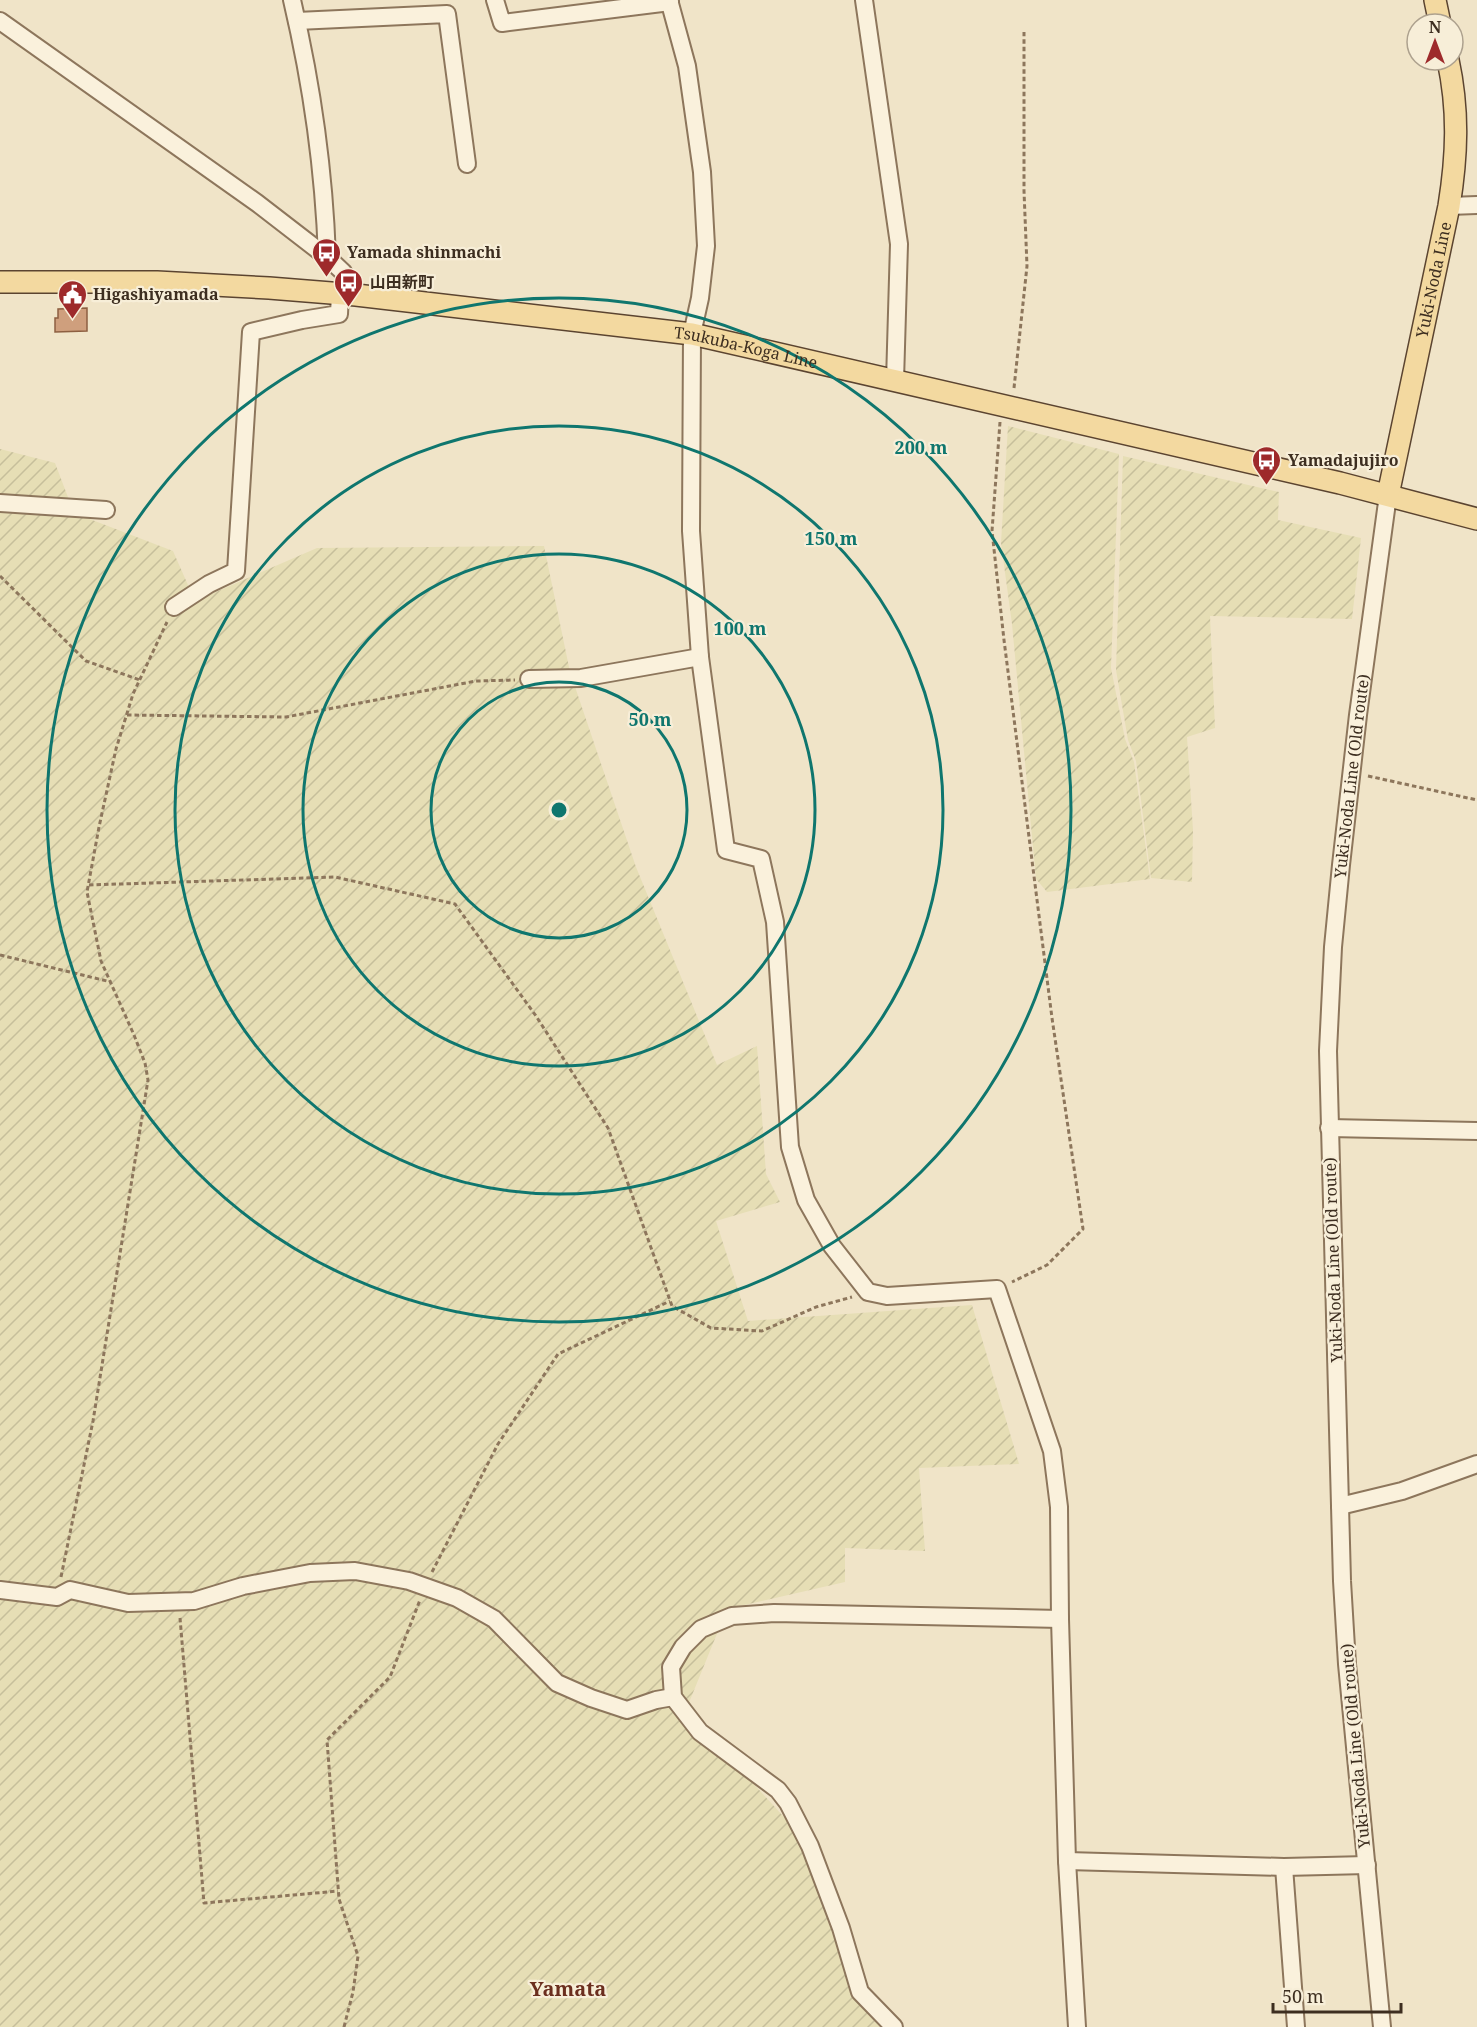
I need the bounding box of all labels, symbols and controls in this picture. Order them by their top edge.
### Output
north arrow [1405,12,1465,72]
text: N [1429,16,1442,38]
street label: Yuki-Noda Line [1410,220,1456,341]
bus stop icon: Yamada shinmachi [310,236,342,278]
place label: Yamada shinmachi [347,241,501,263]
bus stop icon: 山田新町 [333,266,365,308]
place label: 山田新町 [370,271,434,293]
public building icon: Higashiyamada [56,278,88,320]
place label: Higashiyamada [93,283,219,305]
street label: Tsukuba-Koga Line [673,321,820,374]
text: 200 m [895,435,948,459]
bus stop icon: Yamadajujiro [1251,444,1283,486]
place label: Yamadajujiro [1288,449,1399,471]
text: 150 m [805,526,858,550]
text: 100 m [714,616,767,640]
street label: Yuki-Noda Line (Old route) [1329,673,1374,880]
text: 50 m [629,707,672,731]
centre of rings [549,800,569,820]
street label: Yuki-Noda Line (Old route) [1318,1157,1348,1364]
street label: Yuki-Noda Line (Old route) [1335,1643,1375,1850]
district label: Yamata [530,1975,606,2002]
scale bar [1273,1976,1400,2014]
text: 50 m [1282,1984,1324,2008]

